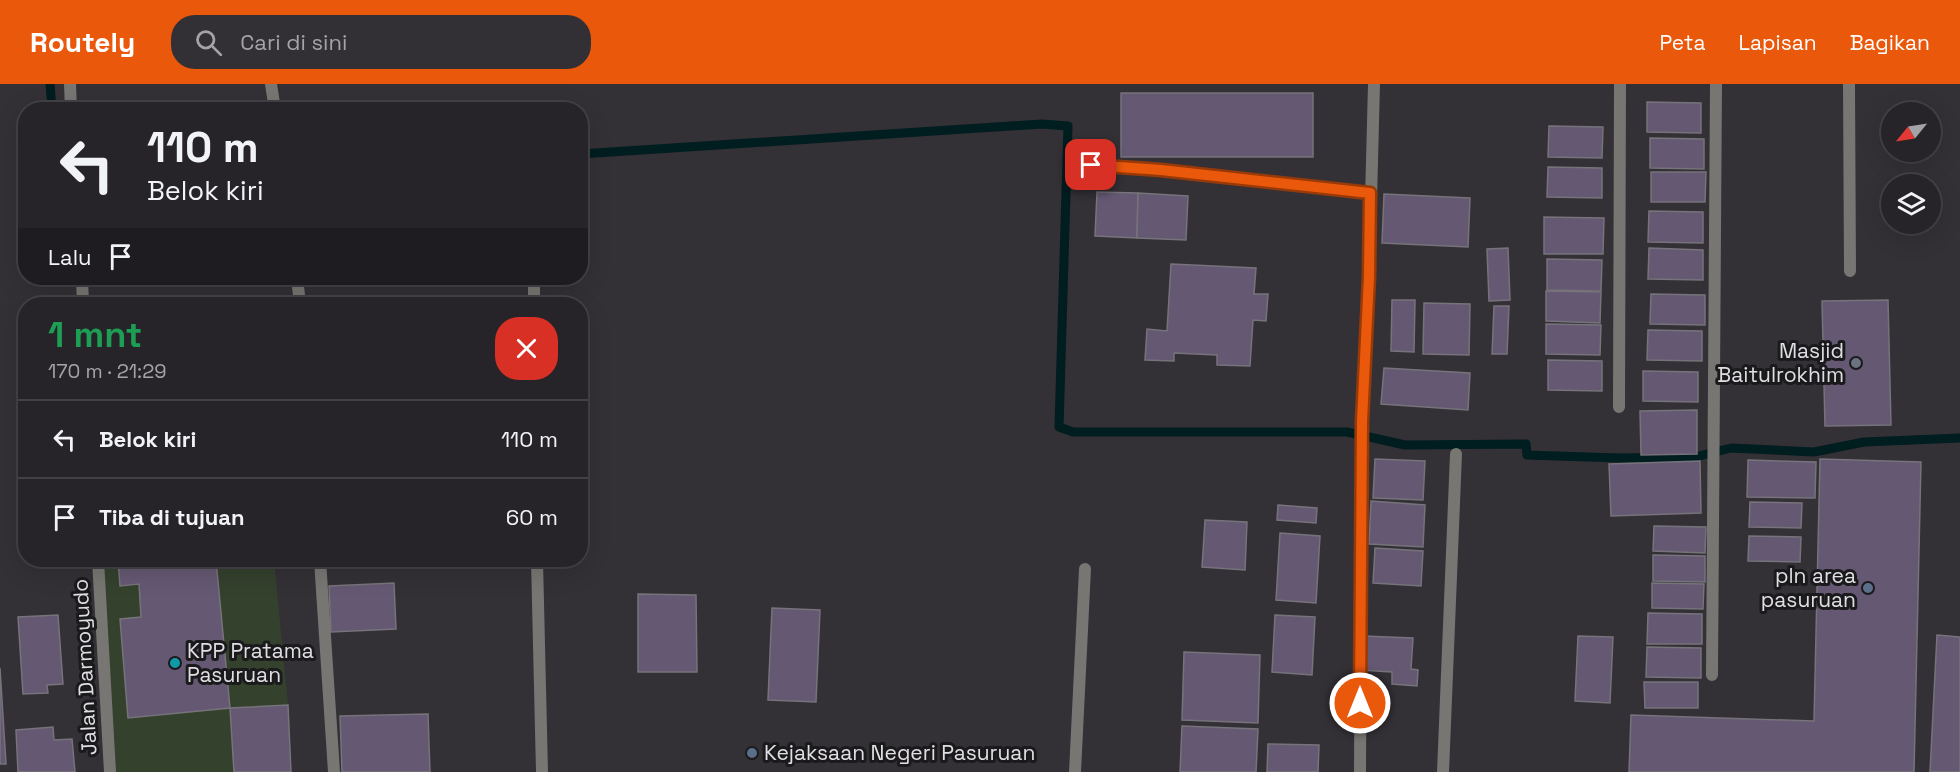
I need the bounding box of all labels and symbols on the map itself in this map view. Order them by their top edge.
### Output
north arrow [1881,102,1941,162]
pin [1065,139,1116,190]
place label: Masjid Baitulrokhim [1717,337,1844,388]
marker: Masjid Baitulrokhim [1849,356,1863,370]
place label: pln area pasuruan [1761,562,1856,613]
street label: Jalan Darmoyudo [66,578,103,756]
marker: pln area pasuruan [1861,581,1875,595]
place label: KPP Pratama Pasuruan [187,637,314,688]
marker: KPP Pratama Pasuruan [168,656,182,670]
position arrow [1328,671,1392,735]
place label: Kejaksaan Negeri Pasuruan [764,739,1035,766]
marker: Kejaksaan Negeri Pasuruan [745,746,759,760]

